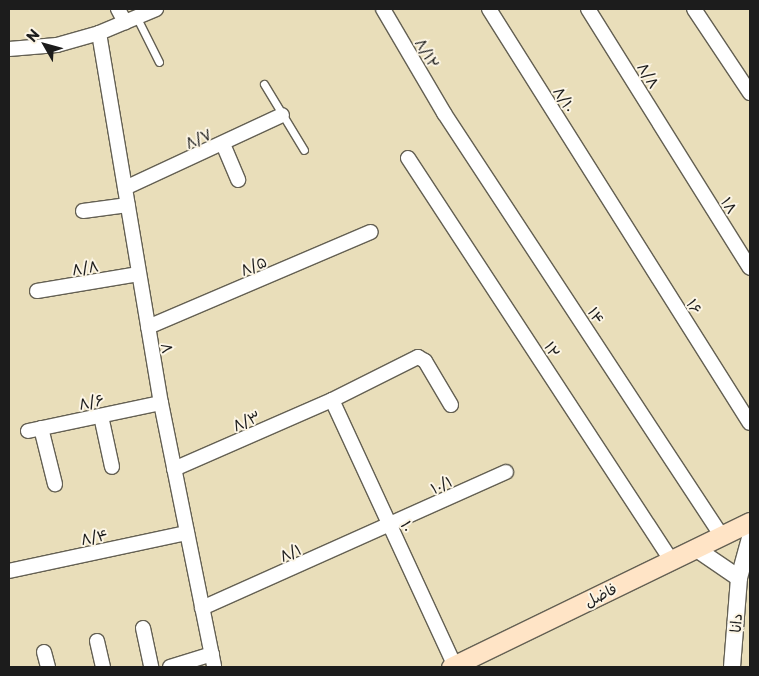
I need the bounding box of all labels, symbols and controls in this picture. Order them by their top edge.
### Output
north arrow [20,20,70,70]
text: N [21,25,44,46]
street label: ۸/۱۲ [412,35,444,71]
street label: ۸/۸ [634,59,664,91]
street label: ۸/۱۰ [550,83,580,115]
street label: ۸/۷ [182,124,214,152]
street label: ۱۸ [718,193,742,217]
street label: ۸/۵ [237,251,269,279]
street label: ۸/۸ [70,256,100,278]
street label: ۱۶ [684,295,706,317]
street label: ۱۴ [585,303,609,327]
street label: ۱۲ [541,338,565,360]
street label: ۸ [158,341,178,355]
street label: ۸/۶ [77,390,105,412]
street label: ۸/۳ [229,406,263,434]
street label: ۱۰/۱ [427,471,455,497]
street label: ۱۰ [398,518,418,534]
street label: ۸/۴ [78,524,110,548]
street label: ۸/۱ [276,539,304,565]
street label: فاضل [581,578,619,610]
street label: دانا [725,613,745,633]

